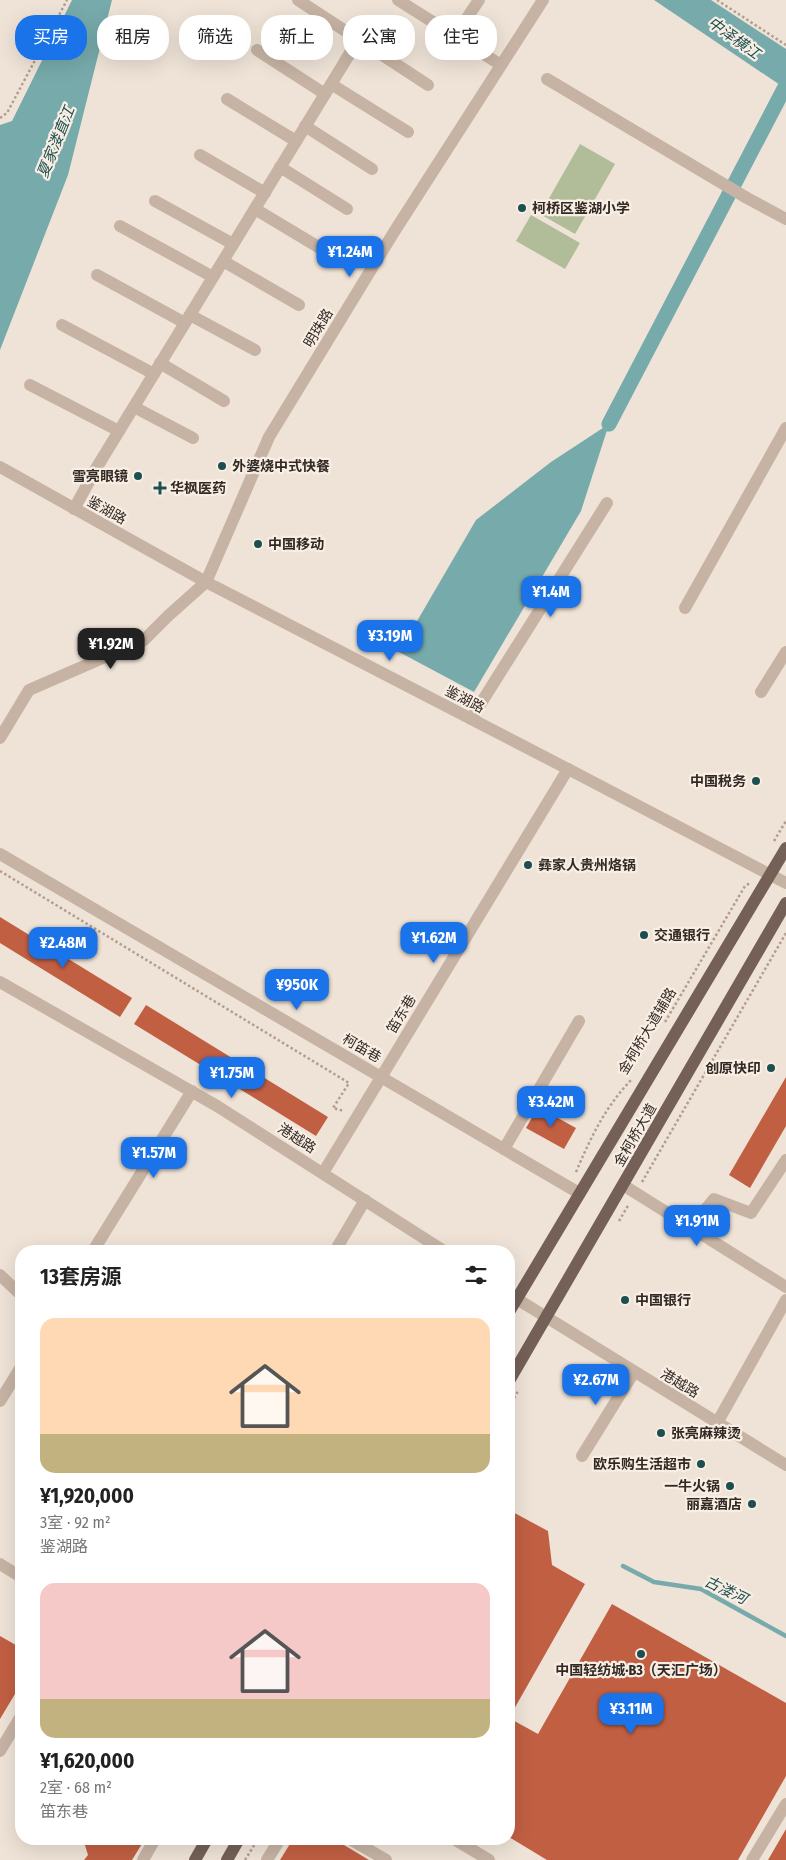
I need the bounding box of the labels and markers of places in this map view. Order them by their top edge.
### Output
place label: 柯桥区鉴湖小学 [532,200,630,217]
marker: 柯桥区鉴湖小学 [516,202,528,214]
pin: ¥1.24M [309,236,391,278]
place label: 外婆烧中式快餐 [232,458,330,475]
marker: 外婆烧中式快餐 [216,460,228,472]
place label: 雪亮眼镜 [72,468,128,485]
marker: 雪亮眼镜 [132,470,144,482]
place label: 华枫医药 [170,480,226,497]
marker: 华枫医药 [154,482,166,494]
place label: 中国移动 [268,536,324,553]
marker: 中国移动 [252,538,264,550]
pin: ¥1.4M [516,576,586,618]
pin: ¥3.19M [349,620,431,662]
pin: ¥1.92M [70,628,152,670]
place label: 中国税务 [690,773,746,790]
marker: 中国税务 [750,775,762,787]
place label: 彝家人贵州烙锅 [538,857,636,874]
marker: 彝家人贵州烙锅 [522,859,534,871]
pin: ¥1.62M [393,922,475,964]
pin: ¥2.48M [22,926,104,969]
place label: 交通银行 [654,927,710,944]
marker: 交通银行 [638,929,650,941]
pin: ¥950K [262,968,332,1011]
pin: ¥1.75M [191,1056,273,1099]
place label: 创原快印 [705,1060,761,1077]
marker: 创原快印 [765,1062,777,1074]
pin: ¥3.42M [510,1086,592,1128]
pin: ¥1.57M [113,1136,195,1179]
pin: ¥1.91M [656,1204,738,1247]
place label: 中国银行 [635,1292,691,1309]
marker: 中国银行 [619,1294,631,1306]
pin: ¥2.67M [555,1364,637,1406]
place label: 张亮麻辣烫 [671,1425,741,1442]
marker: 张亮麻辣烫 [655,1427,667,1439]
place label: 欧乐购生活超市 [593,1456,691,1473]
marker: 欧乐购生活超市 [695,1458,707,1470]
place label: 一牛火锅 [664,1478,720,1495]
marker: 一牛火锅 [724,1480,736,1492]
place label: 丽嘉酒店 [686,1496,742,1513]
marker: 丽嘉酒店 [746,1498,758,1510]
marker: 中国轻纺城·B3（天汇广场） [635,1648,647,1660]
place label: 中国轻纺城·B3（天汇广场） [555,1662,727,1679]
pin: ¥3.11M [590,1692,672,1735]

